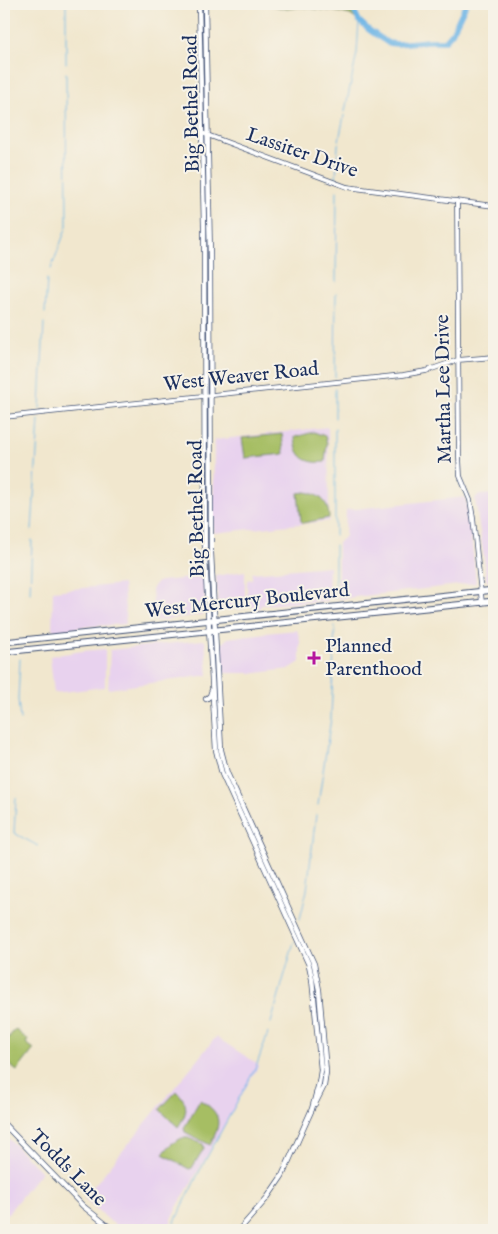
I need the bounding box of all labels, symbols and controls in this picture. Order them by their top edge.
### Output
street label: Big Bethel Road [178,35,206,173]
street label: Lassiter Drive [243,122,361,184]
street label: Martha Lee Drive [430,314,458,464]
street label: West Weaver Road [162,356,320,398]
street label: Big Bethel Road [183,440,211,578]
street label: West Mercury Boulevard [143,578,351,624]
place label: Planned Parenthood [325,634,422,682]
marker: Planned Parenthood [307,651,321,665]
street label: Todds Lane [24,1124,112,1212]

